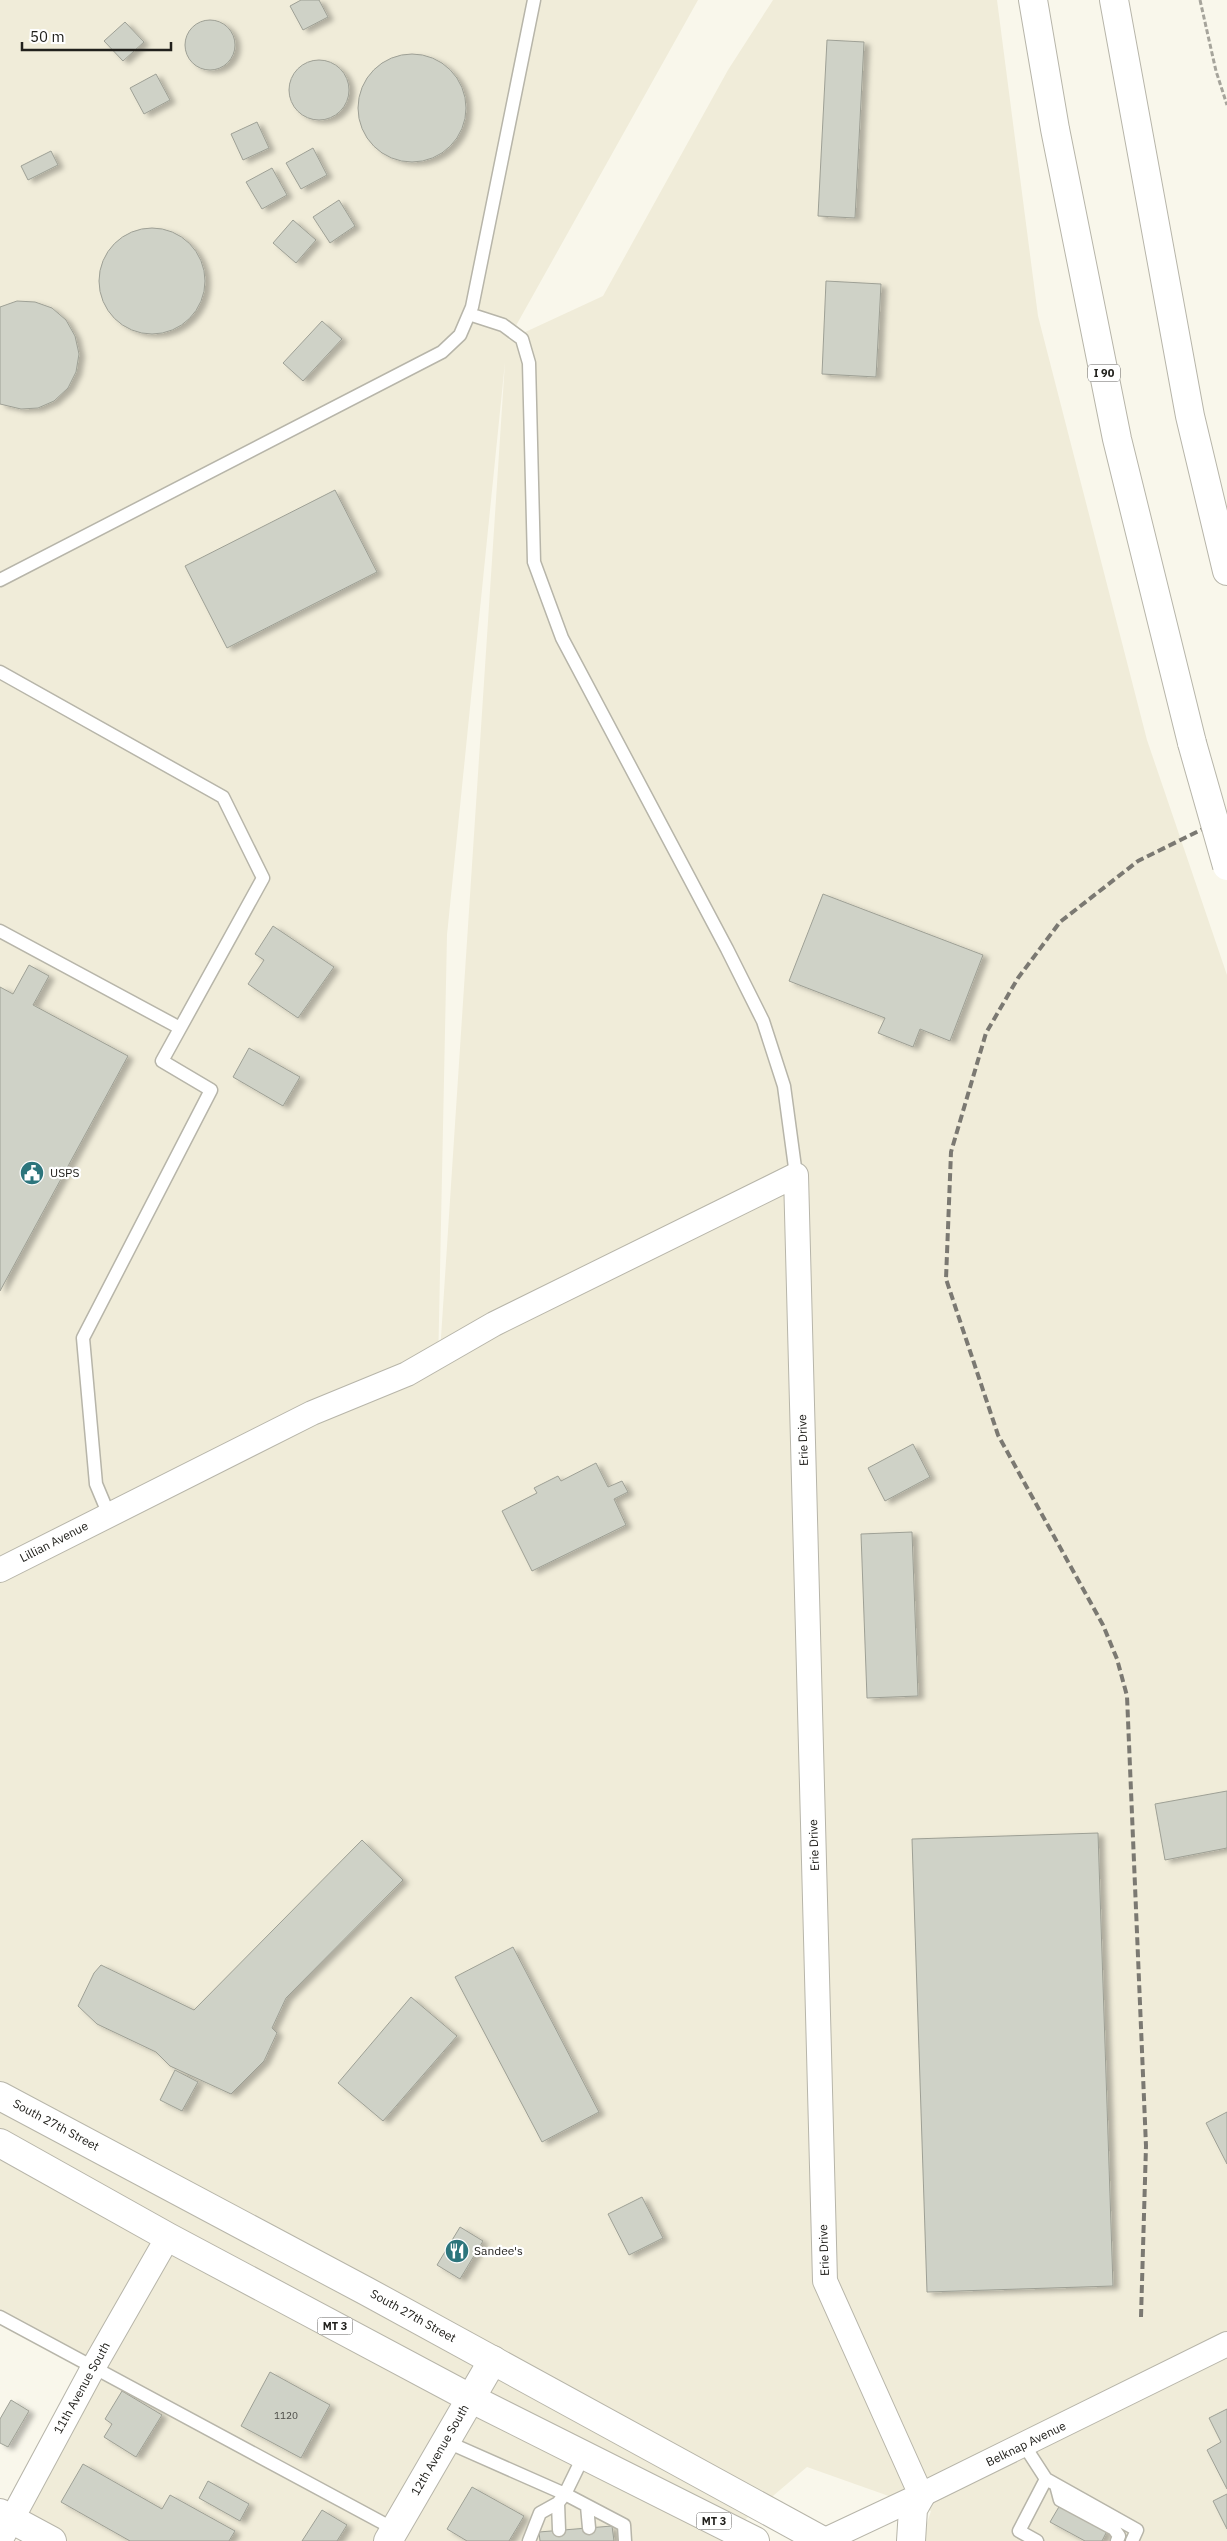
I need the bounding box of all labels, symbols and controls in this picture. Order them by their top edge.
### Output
scale bar [22,20,171,52]
text: 50 m [30,27,65,46]
road number: I 90 [1088,364,1120,382]
public building icon: USPS [19,1160,45,1186]
place label: USPS [50,1165,79,1180]
street label: Erie Drive [794,1414,811,1466]
street label: Lillian Avenue [17,1518,91,1565]
street label: Erie Drive [805,1819,822,1871]
street label: South 27th Street [11,2096,102,2154]
street label: Erie Drive [815,2224,832,2276]
restaurant icon: Sandee's [444,2238,470,2264]
place label: Sandee's [474,2243,523,2258]
street label: South 27th Street [368,2286,459,2345]
road number: MT 3 [318,2318,352,2334]
street label: 11th Avenue South [50,2339,113,2436]
street label: 12th Avenue South [407,2402,472,2498]
house number: 1120 [274,2409,298,2422]
street label: Belknap Avenue [983,2418,1069,2469]
road number: MT 3 [696,2512,732,2530]

